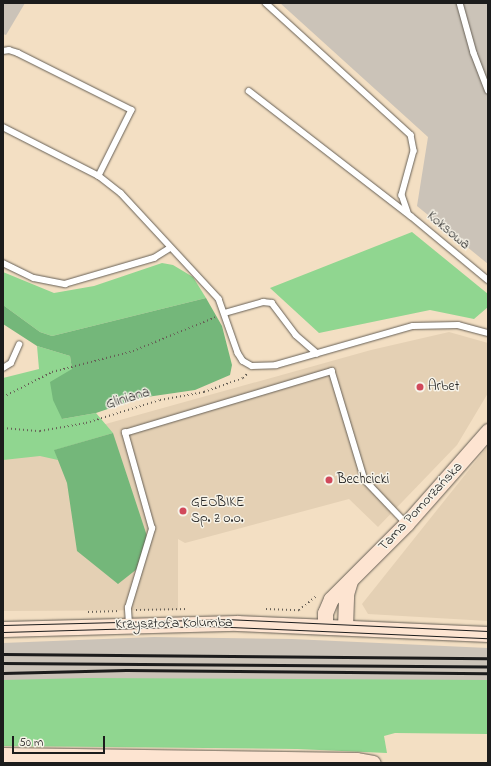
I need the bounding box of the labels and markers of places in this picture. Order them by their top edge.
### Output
place label: Arbet [428,379,459,395]
marker: Arbet [415,382,425,392]
place label: Bechcicki [337,472,389,488]
marker: Bechcicki [324,475,334,485]
place label: GEOBIKE Sp. z o.o. [191,495,244,528]
marker: GEOBIKE Sp. z o.o. [178,506,188,516]

